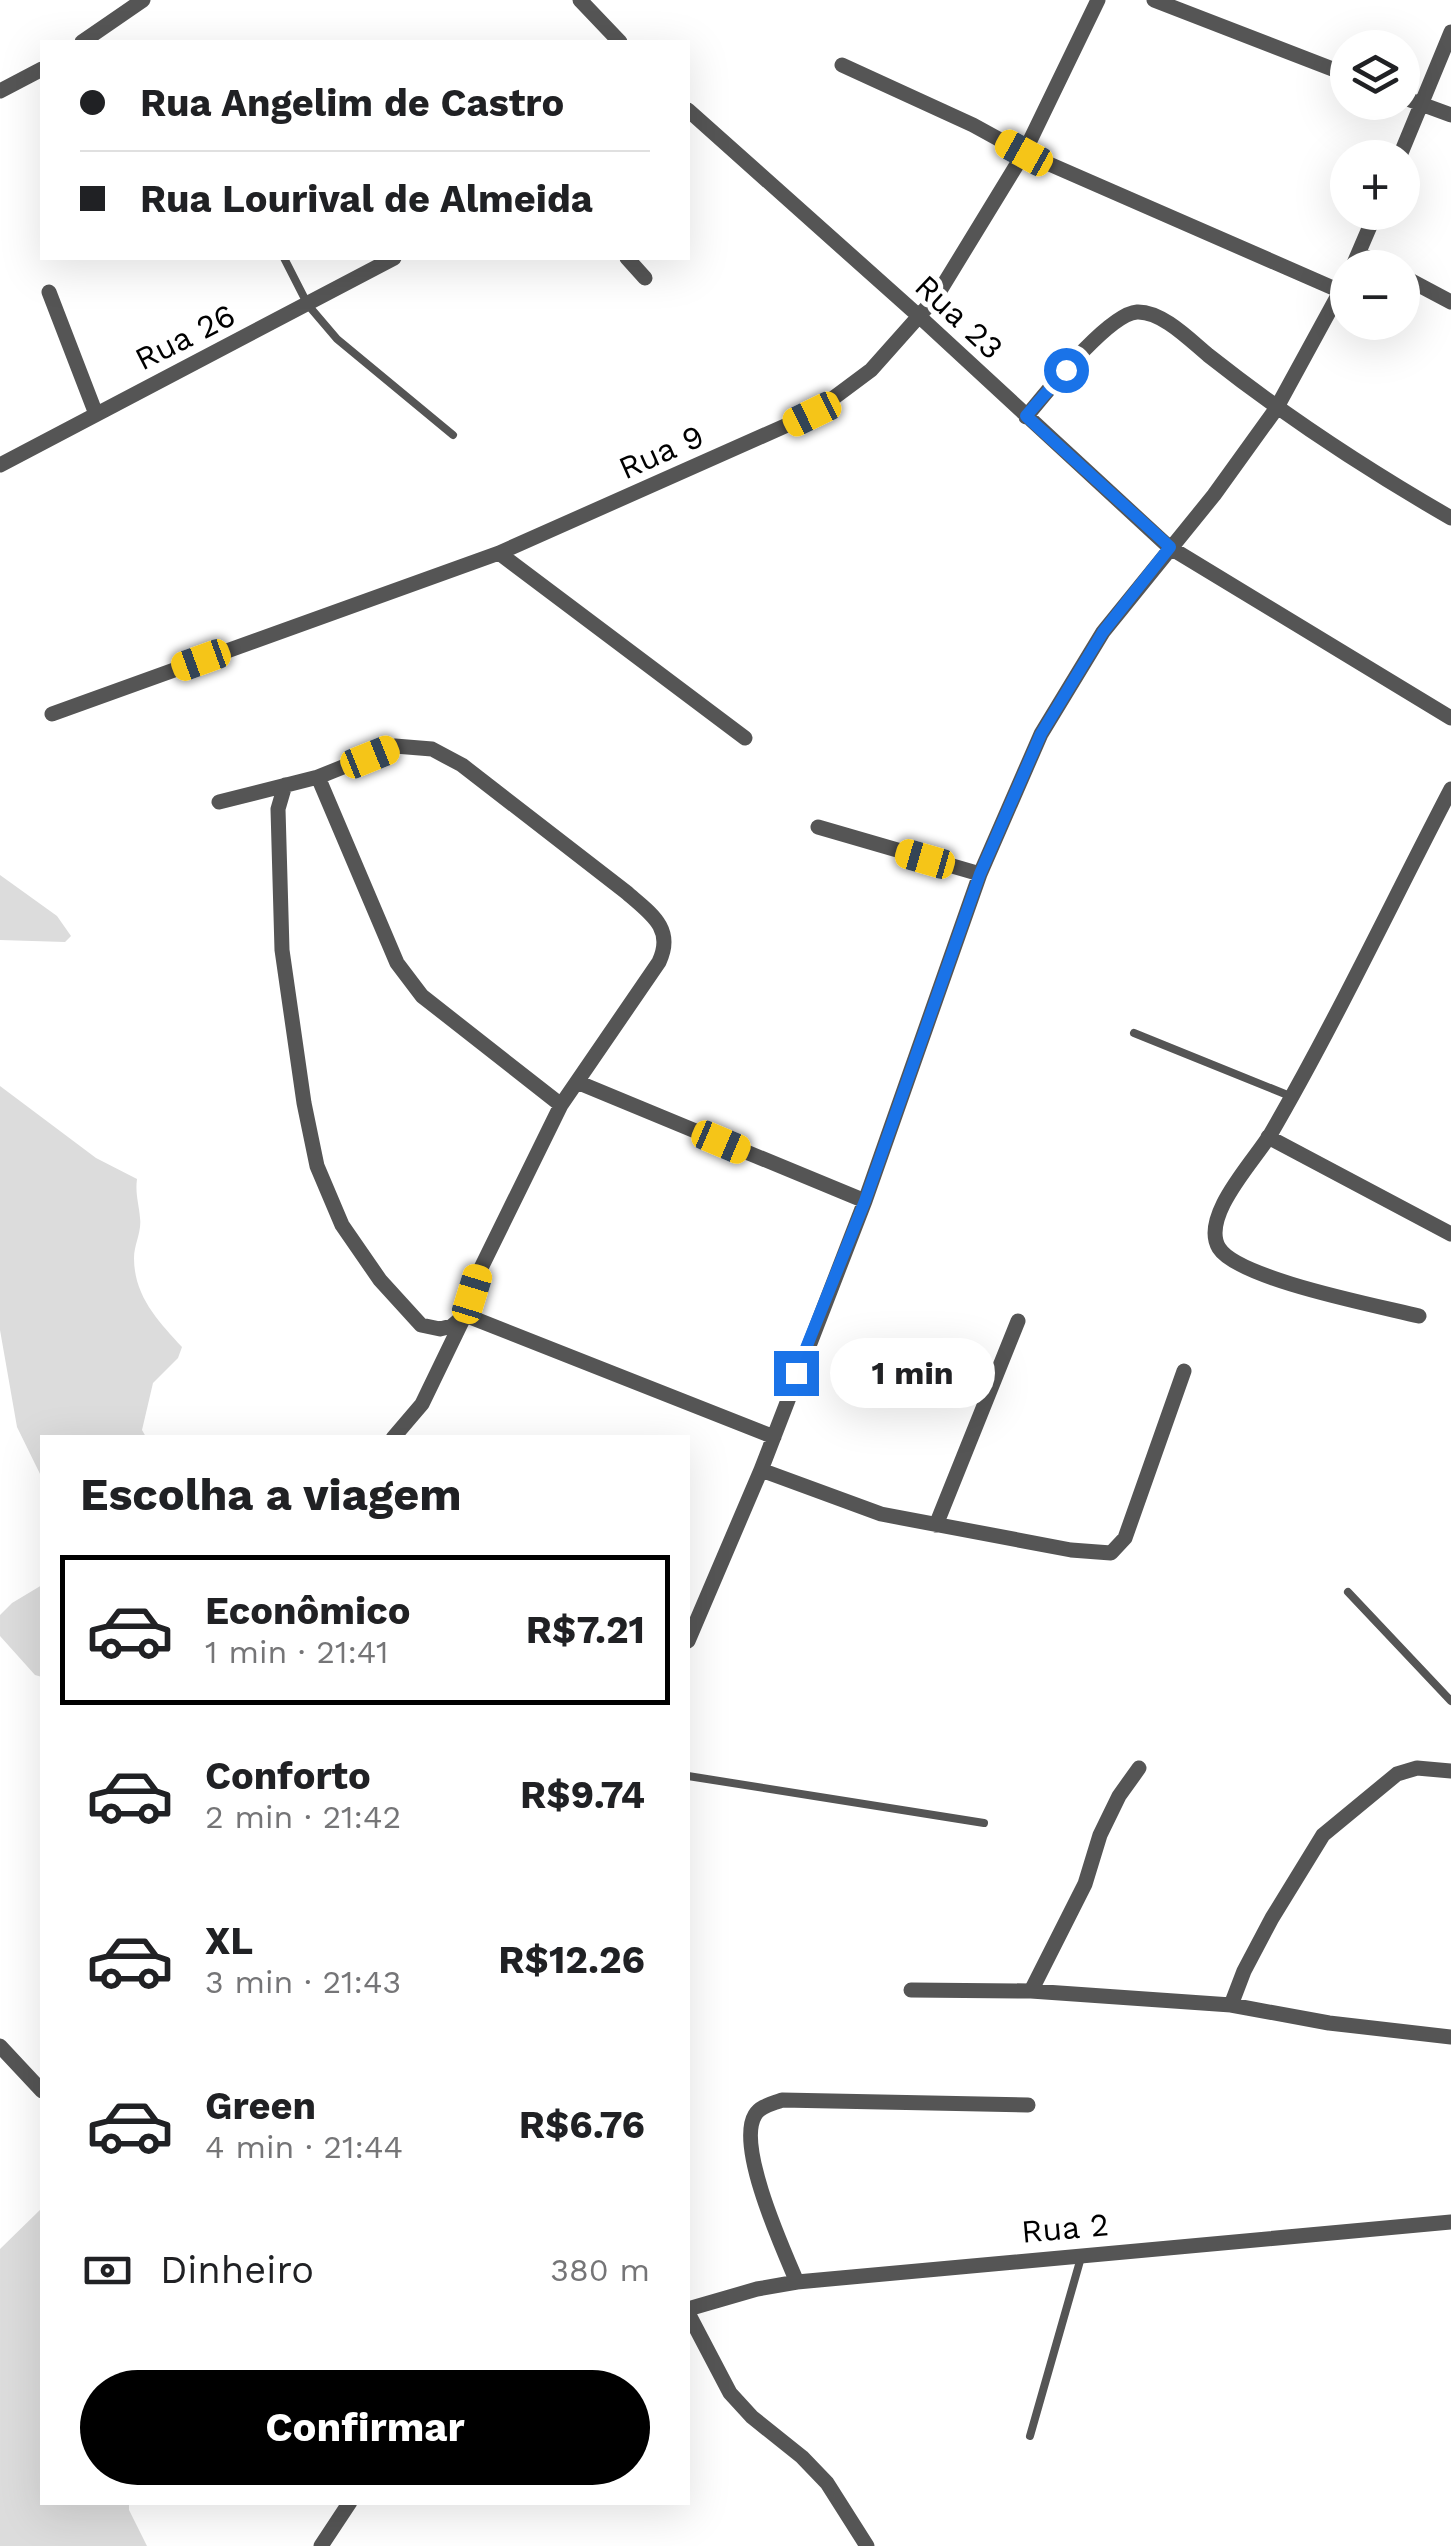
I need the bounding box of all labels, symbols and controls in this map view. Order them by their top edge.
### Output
map controls [1330,30,1420,340]
button: layers [1330,30,1420,120]
text: Rua Angelim de Castro [140,81,564,125]
car [990,125,1058,181]
button: + [1330,140,1420,230]
text: Rua Lourival de Almeida [140,177,593,221]
button: − [1330,250,1420,340]
street label: Rua 23 [907,267,1011,367]
street label: Rua 26 [129,296,241,378]
route start [1044,348,1089,393]
car [778,387,846,441]
street label: Rua 9 [613,417,709,487]
car [168,636,234,684]
car [337,732,403,782]
car [892,836,958,882]
car [688,1116,754,1168]
car [449,1261,495,1327]
callout: 1 min [831,1338,996,1408]
route end [774,1351,819,1396]
text: 1 min [871,1354,954,1392]
text: Escolha a viagem [80,1468,462,1521]
icon: car [85,1585,175,1675]
text: Econômico [205,1589,410,1633]
text: R$7.21 [526,1608,645,1652]
text: 1 min · 21:41 [205,1633,388,1671]
icon: car [85,1750,175,1840]
text: Conforto [205,1754,371,1798]
text: R$9.74 [520,1773,645,1817]
text: 2 min · 21:42 [205,1798,401,1836]
icon: car [85,1915,175,2005]
text: XL [205,1919,253,1963]
text: R$12.26 [498,1938,645,1982]
text: 3 min · 21:43 [205,1963,401,2001]
icon: car [85,2080,175,2170]
text: Green [205,2084,316,2128]
text: R$6.76 [519,2103,645,2147]
text: 4 min · 21:44 [205,2128,403,2166]
street label: Rua 2 [1020,2205,1110,2251]
icon: cash [80,2243,135,2298]
text: Dinheiro [160,2248,314,2292]
text: 380 m [550,2251,650,2289]
button: Confirmar [80,2370,650,2485]

